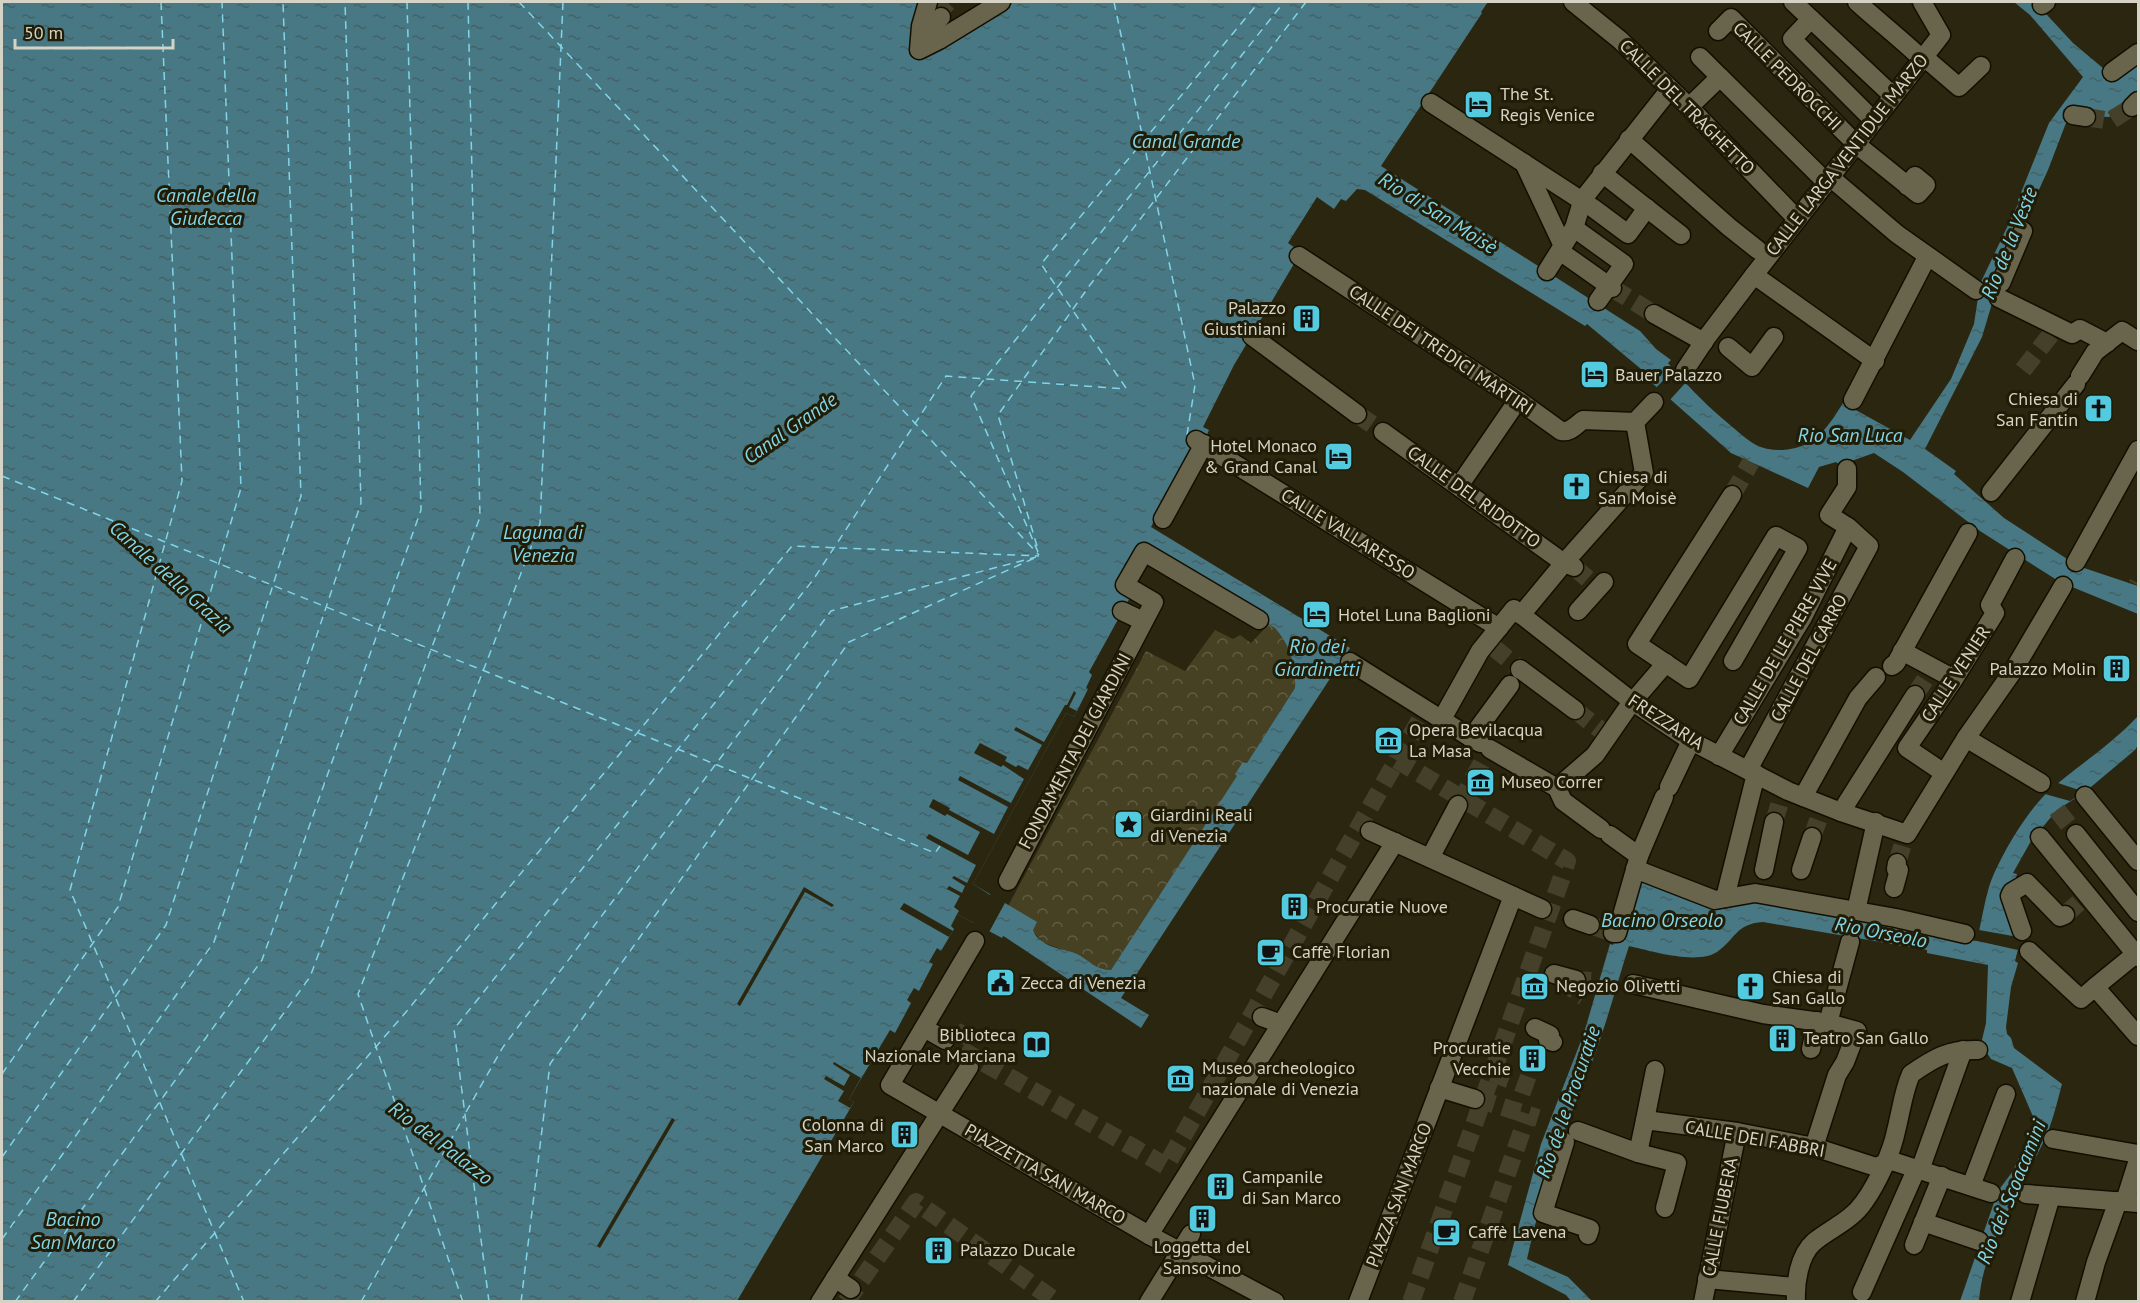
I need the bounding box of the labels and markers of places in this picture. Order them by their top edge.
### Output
place label: The St. Regis Venice [1500,82,1595,126]
hotel icon: The St. Regis Venice [1463,88,1495,120]
place label: Palazzo Giustiniani [1204,296,1286,340]
building icon: Palazzo Giustiniani [1291,302,1323,334]
hotel icon: Bauer Palazzo [1578,359,1610,391]
place label: Bauer Palazzo [1615,363,1722,386]
place label: Chiesa di San Fantin [1996,387,2078,431]
church icon: Chiesa di San Fantin [2083,393,2115,425]
place label: Hotel Monaco & Grand Canal [1204,434,1318,478]
hotel icon: Hotel Monaco & Grand Canal [1322,440,1354,472]
place label: Chiesa di San Moisè [1598,465,1677,509]
church icon: Chiesa di San Moisè [1561,471,1593,503]
hotel icon: Hotel Luna Baglioni [1301,599,1333,631]
place label: Hotel Luna Baglioni [1338,603,1491,626]
building icon: Palazzo Molin [2101,653,2133,685]
place label: Palazzo Molin [1989,657,2096,680]
place label: Opera Bevilacqua La Masa [1409,718,1543,762]
museum icon: Opera Bevilacqua La Masa [1372,724,1404,756]
museum icon: Museo Correr [1464,766,1496,798]
place label: Museo Correr [1501,770,1603,793]
place label: Giardini Reali di Venezia [1150,803,1253,847]
place icon: Giardini Reali di Venezia [1113,809,1145,841]
building icon: Procuratie Nuove [1279,891,1311,923]
place label: Procuratie Nuove [1316,895,1448,918]
cafe icon: Caffè Florian [1255,936,1287,968]
place label: Caffè Florian [1292,940,1390,963]
place label: Chiesa di San Gallo [1772,965,1845,1009]
public building icon: Zecca di Venezia [984,967,1016,999]
museum icon: Negozio Olivetti [1519,970,1551,1002]
place label: Zecca di Venezia [1021,971,1146,994]
church icon: Chiesa di San Gallo [1735,971,1767,1003]
place label: Negozio Olivetti [1556,974,1680,997]
building icon: Teatro San Gallo [1766,1022,1798,1054]
place label: Biblioteca Nazionale Marciana [865,1023,1016,1067]
place label: Teatro San Gallo [1803,1026,1929,1049]
library icon: Biblioteca Nazionale Marciana [1021,1029,1053,1061]
place label: Procuratie Vecchie [1433,1036,1511,1080]
building icon: Procuratie Vecchie [1516,1042,1548,1074]
place label: Museo archeologico nazionale di Venezia [1202,1056,1359,1100]
museum icon: Museo archeologico nazionale di Venezia [1165,1062,1197,1094]
place label: Colonna di San Marco [802,1113,884,1157]
building icon: Colonna di San Marco [889,1119,921,1151]
place label: Campanile di San Marco [1242,1165,1341,1209]
building icon: Campanile di San Marco [1205,1171,1237,1203]
building icon: Loggetta del Sansovino [1186,1202,1218,1234]
cafe icon: Caffè Lavena [1431,1216,1463,1248]
place label: Caffè Lavena [1468,1220,1566,1243]
building icon: Palazzo Ducale [923,1234,955,1266]
place label: Loggetta del Sansovino [1154,1235,1251,1279]
place label: Palazzo Ducale [960,1238,1076,1261]

